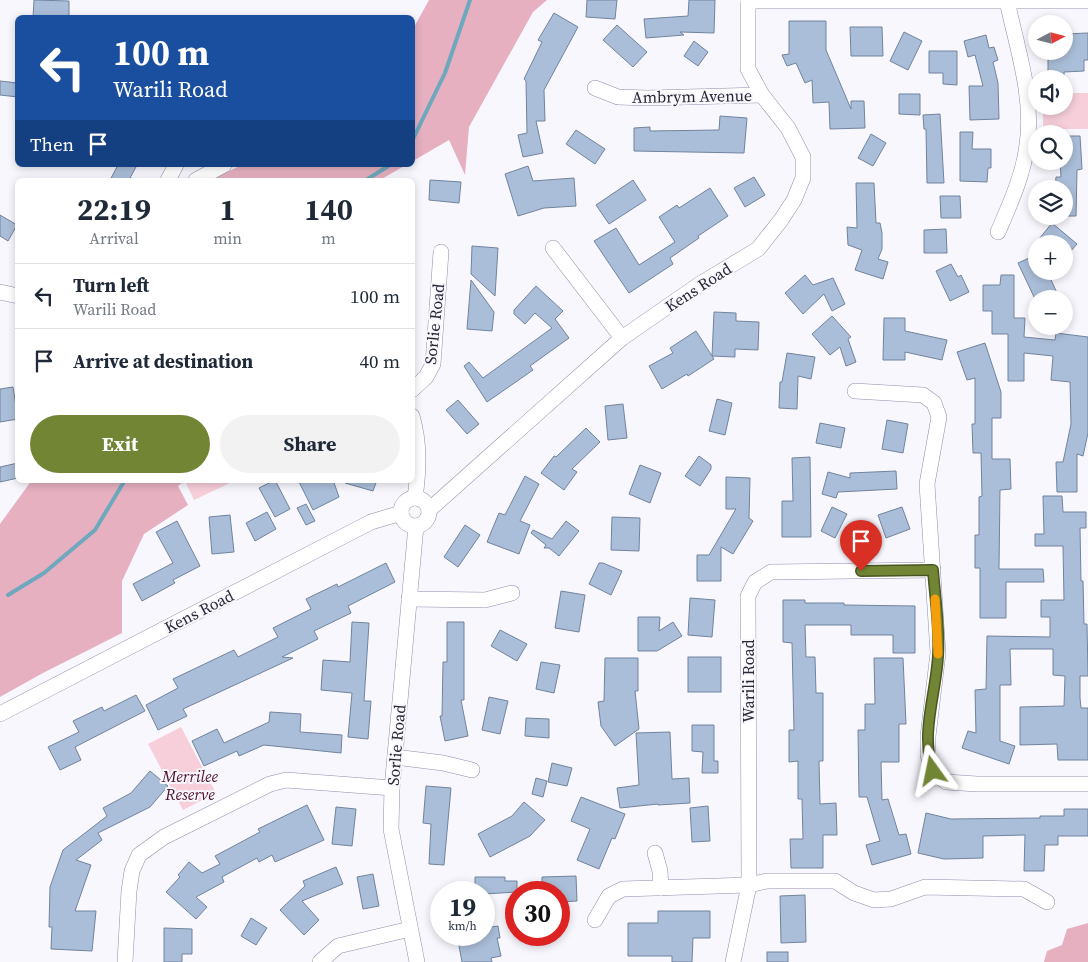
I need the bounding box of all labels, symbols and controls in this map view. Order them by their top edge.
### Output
north arrow [1028,15,1072,60]
map controls [1028,15,1073,335]
text: 100 m [113,29,209,77]
icon: left [30,35,95,100]
button: sound [1028,70,1073,115]
text: Warili Road [113,74,228,104]
street label: Ambrym Avenue [632,84,752,108]
button: search [1028,125,1073,170]
icon: arrive [84,130,112,158]
text: Then [30,131,74,157]
button: layers [1028,180,1073,225]
text: 22:19 [77,189,151,230]
text: 1 [219,189,236,230]
text: 140 [304,189,353,230]
text: Arrival [89,227,139,249]
text: min [213,227,242,249]
text: m [321,227,336,249]
button: + [1028,235,1073,280]
street label: Kens Road [660,257,736,317]
text: Turn left [73,272,149,298]
icon: left [30,282,58,310]
street label: Sorlie Road [419,282,449,366]
text: 100 m [350,283,400,309]
button: − [1028,290,1073,335]
text: Warili Road [73,298,156,320]
icon: arrive [30,347,58,375]
text: Arrive at destination [73,348,253,374]
text: 40 m [359,348,400,374]
button: Exit [30,415,210,473]
button: Share [220,415,400,473]
pin [840,520,882,571]
icon: arrive [847,527,875,555]
street label: Kens Road [161,584,237,638]
street label: Warili Road [737,639,759,723]
street label: Sorlie Road [382,704,410,786]
position arrow [906,744,958,796]
park label: Merrilee Reserve [161,765,218,805]
speed limit sign: 30 [505,881,570,946]
text: 19 [449,890,476,924]
text: km/h [448,918,477,934]

